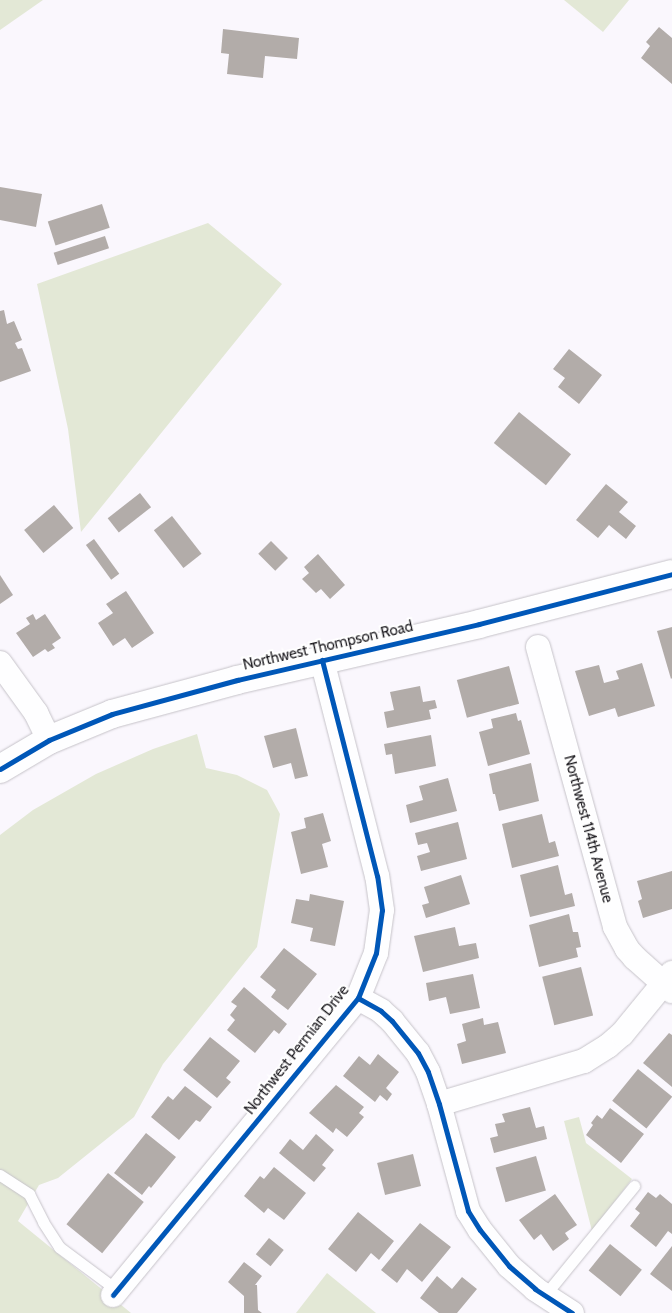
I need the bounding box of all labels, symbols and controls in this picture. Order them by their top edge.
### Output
street label: Northwest Thompson Road [241,618,415,674]
street label: Northwest 114th Avenue [560,753,616,905]
street label: Northwest Permian Drive [241,982,353,1118]

